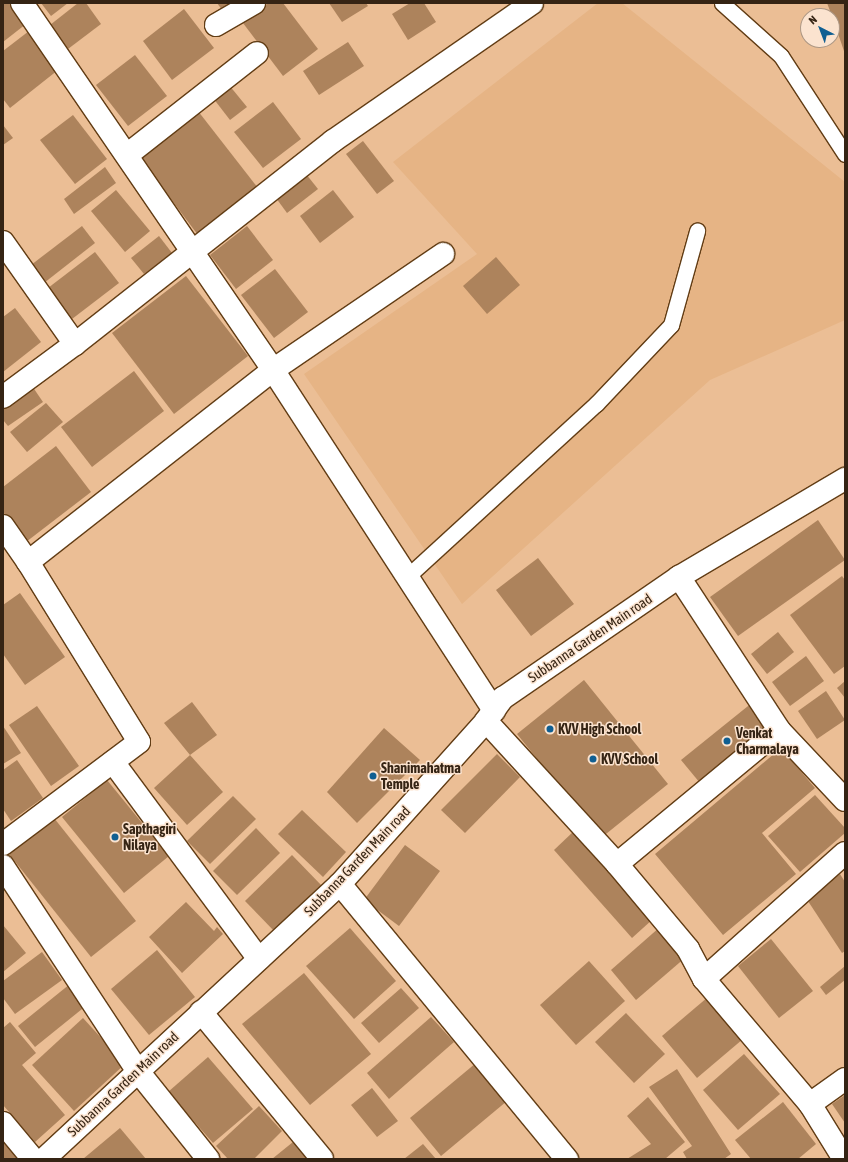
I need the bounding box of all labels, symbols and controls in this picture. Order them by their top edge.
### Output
north arrow [800,8,840,48]
text: N [806,13,819,26]
street label: Subbanna Garden Main road [525,590,655,686]
place label: KVV High School [558,721,641,737]
marker: KVV High School [545,724,555,734]
place label: Venkat Charmalaya [736,725,799,758]
marker: Venkat Charmalaya [721,735,733,747]
place label: KVV School [601,751,658,767]
marker: KVV School [588,754,598,764]
place label: Shanimahatma Temple [381,760,461,792]
marker: Shanimahatma Temple [368,771,378,781]
street label: Subbanna Garden Main road [300,803,414,919]
place label: Sapthagiri Nilaya [123,821,176,854]
marker: Sapthagiri Nilaya [110,832,120,842]
street label: Subbanna Garden Main road [64,1028,182,1140]

